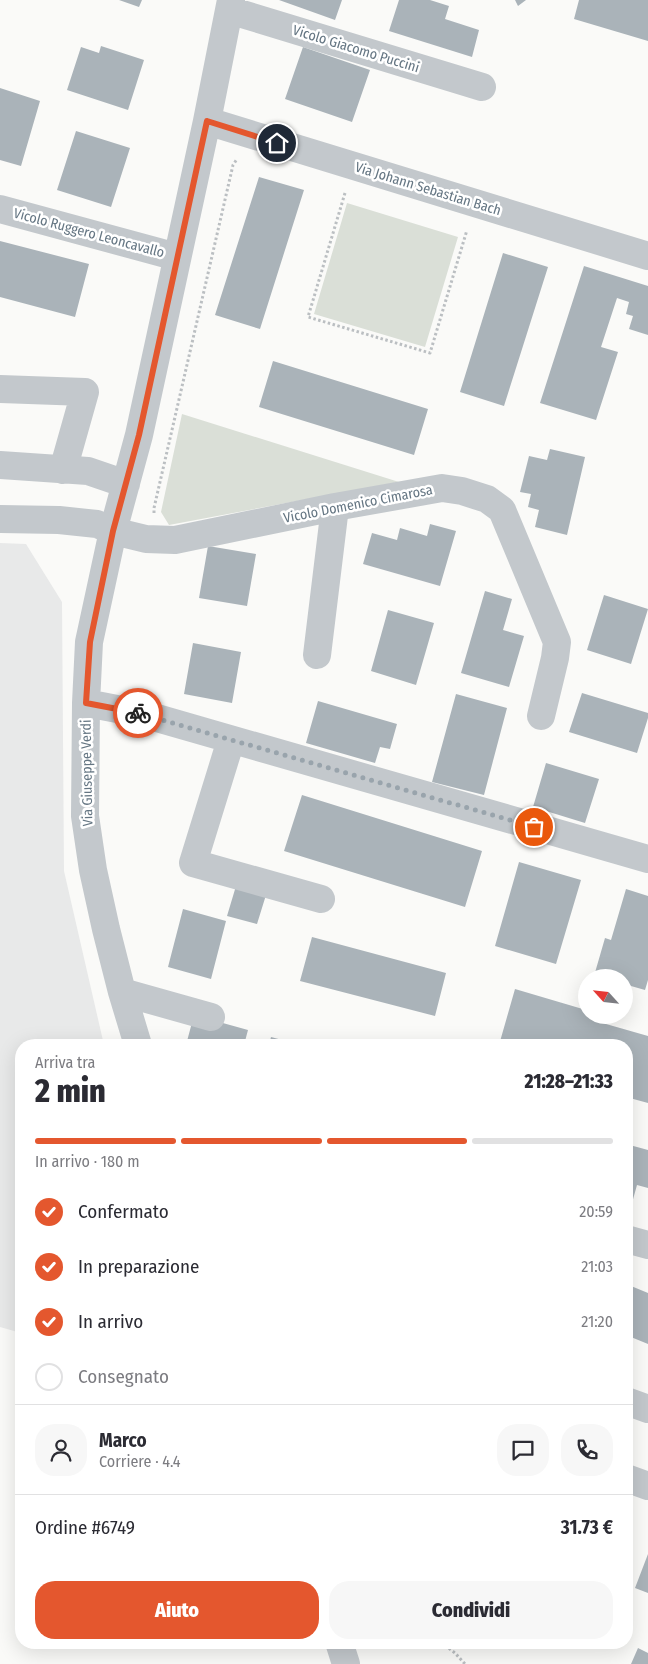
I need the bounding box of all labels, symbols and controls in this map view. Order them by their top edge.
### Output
street label: Vicolo Giacomo Puccini [291,22,421,76]
pin [256,122,298,164]
icon: home [263,129,291,157]
street label: Via Johann Sebastian Bach [353,159,503,219]
street label: Vicolo Ruggero Leoncavallo [12,205,166,261]
street label: Vicolo Domenico Cimarosa [282,481,434,527]
courier [113,688,163,738]
icon: bike [124,699,152,727]
street label: Via Giuseppe Verdi [78,719,96,827]
pin [513,806,555,848]
icon: bag [520,813,548,841]
north arrow [578,969,632,1024]
map controls [578,969,633,1024]
text: Arriva tra [35,1053,95,1072]
text: 21:28–21:33 [525,1070,613,1093]
text: 2 min [35,1072,106,1110]
text: In arrivo · 180 m [35,1152,139,1171]
icon: check [35,1198,63,1226]
text: Confermato [78,1200,169,1223]
text: 20:59 [579,1202,613,1221]
icon: check [35,1253,63,1281]
text: In preparazione [78,1255,199,1278]
text: 21:03 [581,1257,613,1276]
icon: check [35,1308,63,1336]
text: In arrivo [78,1310,143,1333]
text: 21:20 [581,1312,613,1331]
text: Consegnato [78,1365,169,1388]
button: person [35,1424,87,1476]
button: chat [497,1424,549,1476]
button: phone [561,1424,613,1476]
text: Marco [99,1429,147,1452]
text: Corriere · 4.4 [99,1452,181,1471]
text: Ordine #6749 [35,1516,135,1539]
text: 31.73 € [561,1516,613,1539]
button: Aiuto [35,1581,319,1639]
button: Condividi [329,1581,613,1639]

